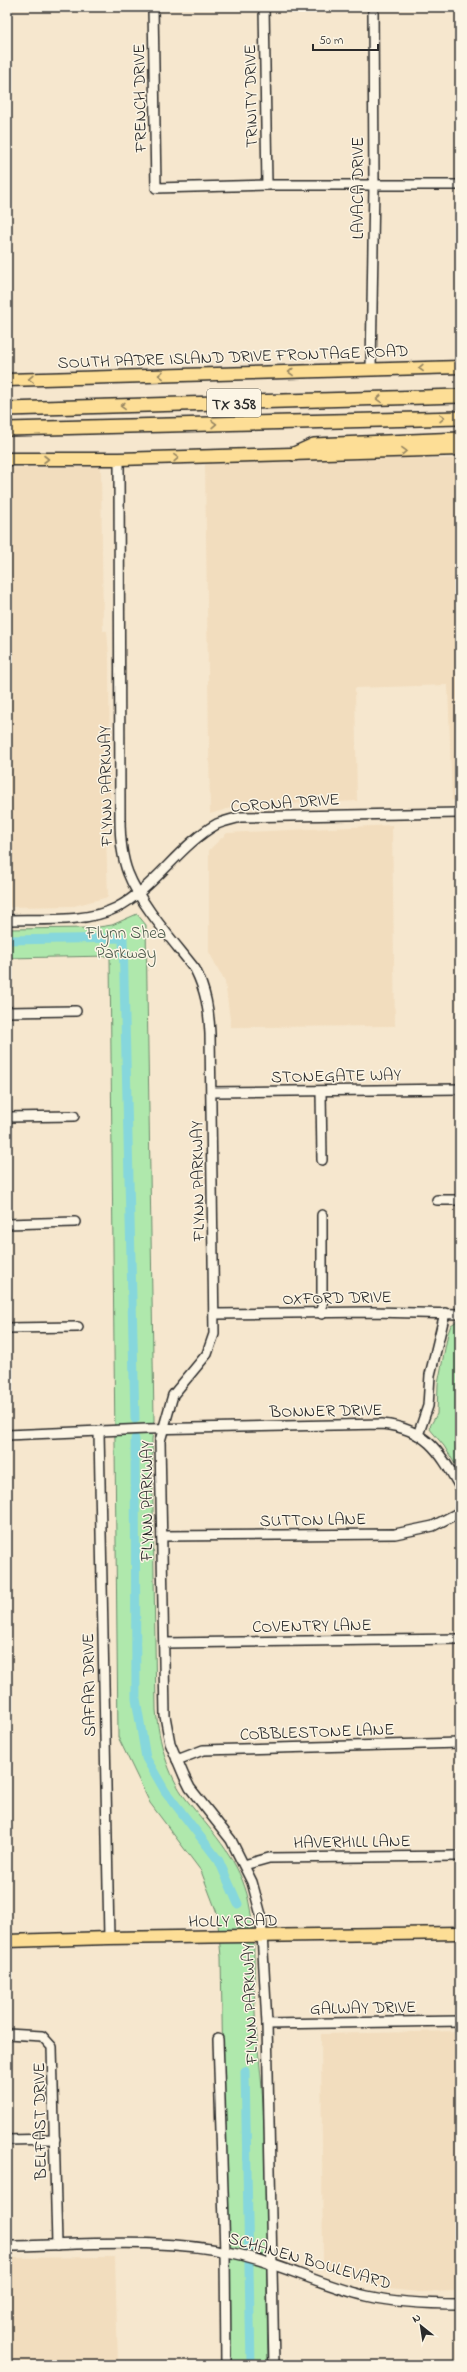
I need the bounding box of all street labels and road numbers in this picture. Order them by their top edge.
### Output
street label: FRENCH DRIVE [127,43,154,154]
street label: TRINITY DRIVE [238,44,265,148]
street label: LAVACA DRIVE [346,137,371,239]
street label: SOUTH PADRE ISLAND DRIVE FRONTAGE ROAD [57,339,409,376]
road number: TX 358 [207,389,261,417]
street label: FLYNN PARKWAY [93,725,120,848]
street label: CORONA DRIVE [230,787,340,820]
street label: STONEGATE WAY [271,1063,402,1090]
street label: FLYNN PARKWAY [185,1120,212,1243]
street label: OXFORD DRIVE [282,1285,392,1312]
street label: BONNER DRIVE [268,1398,383,1425]
street label: FLYNN PARKWAY [135,1440,160,1562]
street label: SUTTON LANE [260,1507,367,1534]
street label: COVENTRY LANE [252,1613,372,1640]
street label: SAFARI DRIVE [76,1633,103,1737]
street label: COBBLESTONE LANE [239,1717,395,1748]
street label: HAVERHILL LANE [293,1829,411,1856]
street label: HOLLY ROAD [188,1908,278,1935]
street label: FLYNN PARKWAY [236,1943,265,2066]
street label: GALWAY DRIVE [310,1995,416,2022]
street label: BELFAST DRIVE [27,2062,54,2181]
street label: SCHANEN BOULEVARD [225,2226,394,2297]

